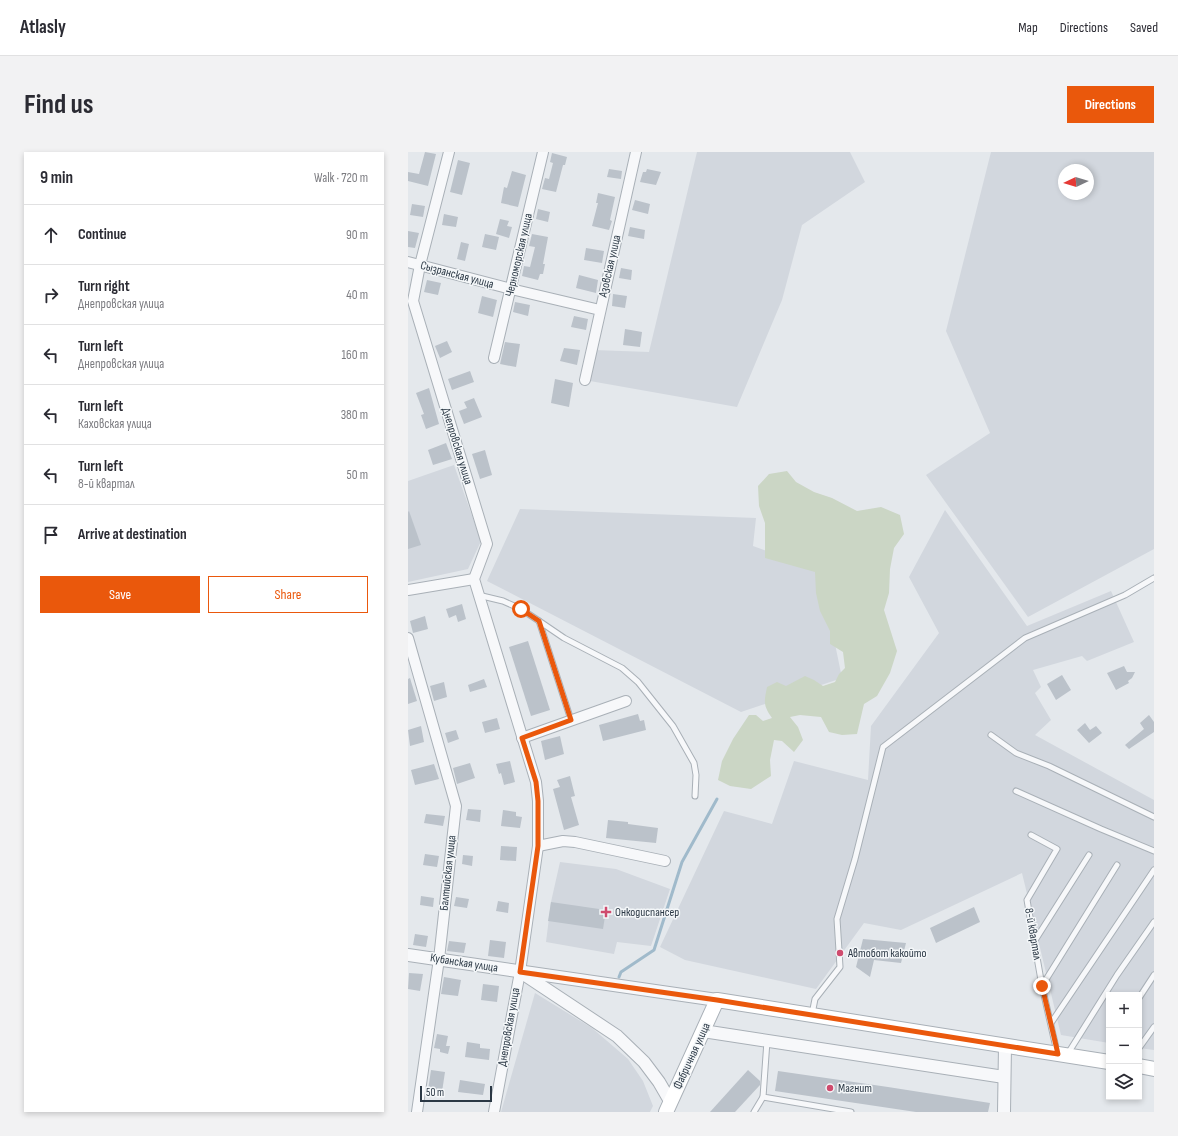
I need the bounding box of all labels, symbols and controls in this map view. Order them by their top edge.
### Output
text: Atlasly [20,16,66,39]
text: Map [1018,19,1038,36]
text: Directions [1060,19,1108,36]
text: Saved [1130,19,1158,36]
button: Directions [1067,86,1154,123]
text: Find us [24,88,93,121]
north arrow [1058,164,1094,200]
text: 9 min [40,168,73,188]
text: Walk · 720 m [314,170,368,186]
street label: Черноморская улица [502,211,536,298]
icon: ahead [40,224,62,246]
text: Continue [78,225,127,244]
text: 90 m [346,227,368,243]
street label: Азовская улица [595,233,625,300]
street label: Сызранская улица [419,258,496,292]
text: Turn right [78,277,130,296]
icon: right [40,284,62,306]
text: 40 m [346,287,368,303]
text: Днепровская улица [78,296,164,312]
text: Turn left [78,337,123,356]
icon: left [40,344,62,366]
text: 160 m [342,347,368,363]
text: Днепровская улица [78,356,164,372]
text: Turn left [78,397,123,416]
icon: left [40,404,62,426]
street label: Днепровская улица [438,406,476,487]
text: 380 m [341,407,368,423]
text: Каховская улица [78,416,152,432]
text: Turn left [78,457,123,476]
icon: left [40,464,62,486]
text: 50 m [347,467,368,483]
text: 8-й квартал [78,476,135,492]
icon: arrive [40,524,62,546]
text: Arrive at destination [78,525,187,544]
button: Save [40,576,200,613]
button: Share [208,576,368,613]
route start [512,600,530,618]
street label: Балтийская улица [437,834,459,911]
place label: Онкодиспансер [615,905,679,920]
marker: Онкодиспансер [600,906,612,918]
street label: 8-й квартал [1021,907,1045,962]
place label: Автобот какойто [847,946,927,961]
marker: Автобот какойто [835,948,845,958]
street label: Кубанская улица [429,950,499,976]
route end [1033,977,1051,995]
street label: Днепровская улица [495,986,523,1068]
map controls [1106,992,1142,1100]
button: + [1106,992,1142,1028]
street label: Фабричная улица [670,1020,714,1092]
button: − [1106,1028,1142,1064]
button: layers [1106,1064,1142,1100]
place label: Магнит [838,1081,872,1096]
marker: Магнит [825,1083,835,1093]
scale bar [420,1084,492,1103]
text: 50 m [426,1086,444,1099]

